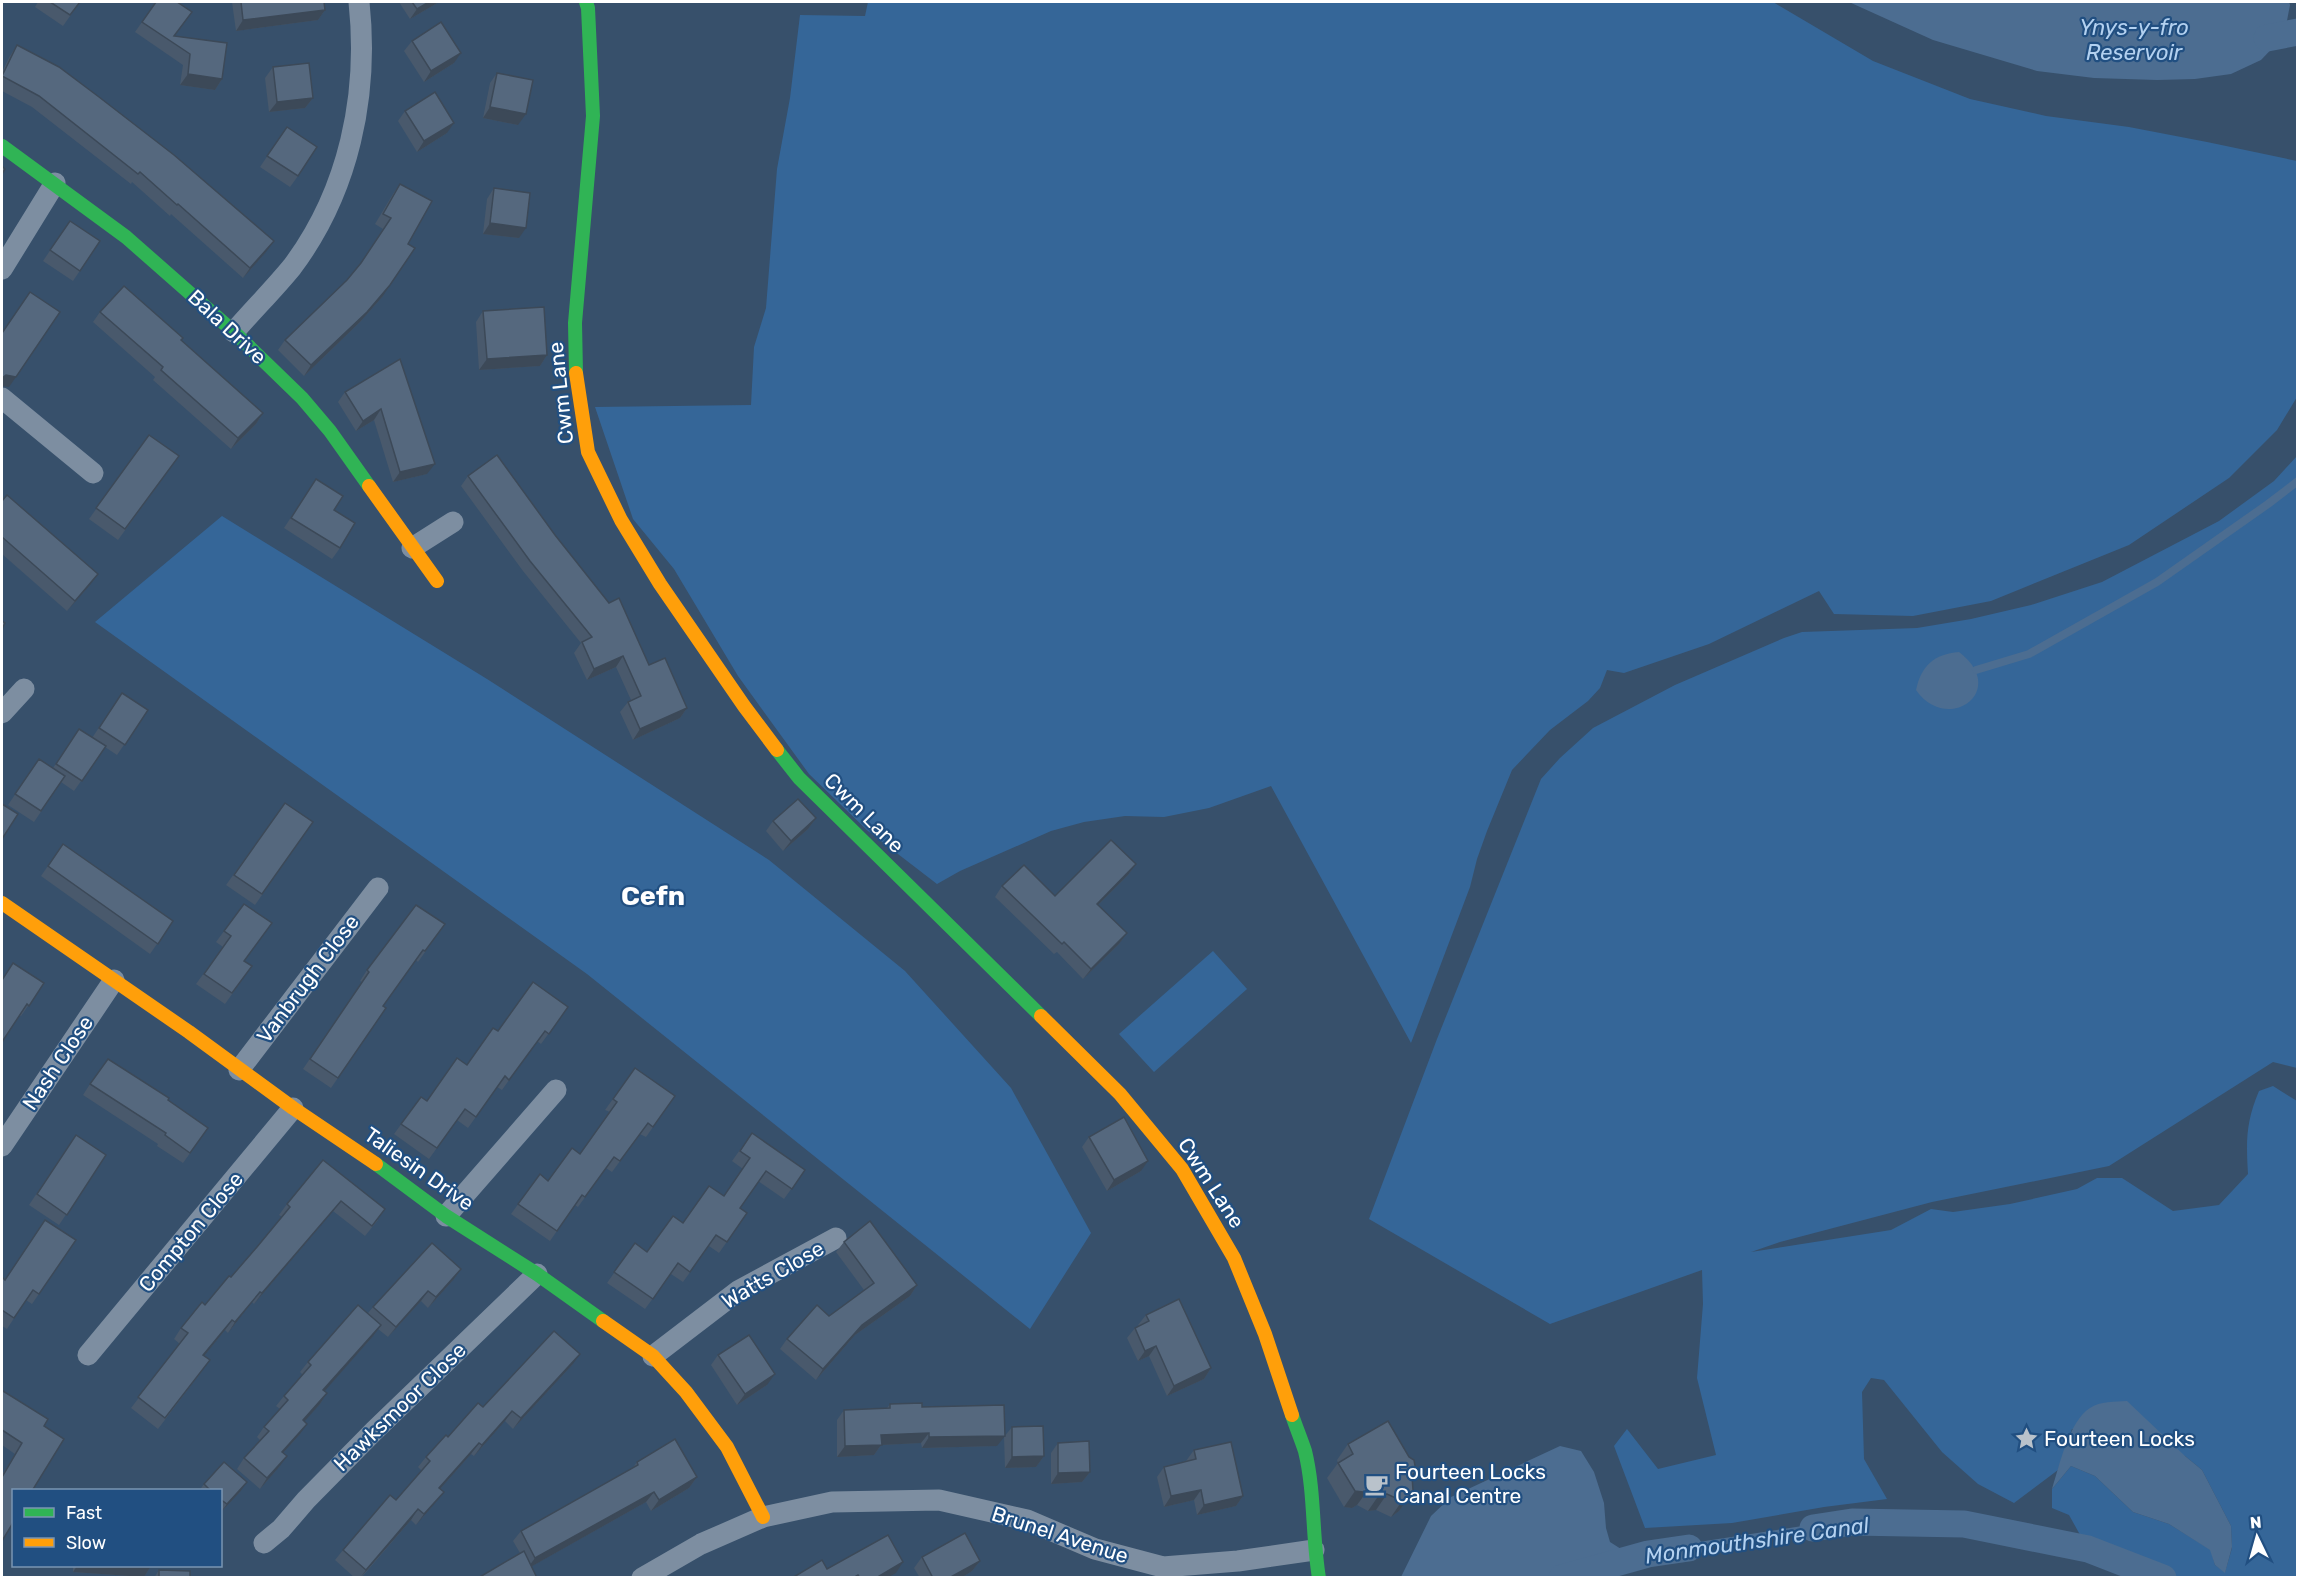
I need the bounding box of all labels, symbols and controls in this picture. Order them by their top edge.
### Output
water label: Ynys-y-fro Reservoir [2079,14,2189,66]
street label: Bala Drive [183,284,272,369]
street label: Cwm Lane [543,341,578,445]
street label: Cwm Lane [819,768,909,858]
district label: Cefn [621,880,685,912]
street label: Vanbrugh Close [251,910,364,1048]
street label: Nash Close [17,1011,98,1115]
street label: Taliesin Drive [360,1122,479,1216]
street label: Cwm Lane [1173,1133,1250,1233]
street label: Compton Close [133,1167,248,1297]
street label: Watts Close [717,1235,828,1314]
street label: Hawksmoor Close [328,1337,471,1476]
place icon: Fourteen Locks [2013,1426,2039,1452]
place label: Fourteen Locks [2044,1426,2195,1451]
place label: Fourteen Locks Canal Centre [1395,1459,1546,1508]
cafe icon: Fourteen Locks Canal Centre [1364,1471,1390,1497]
legend [12,1489,222,1567]
street label: Brunel Avenue [989,1501,1132,1568]
text: Fast [66,1502,102,1524]
north arrow [2227,1507,2287,1567]
water label: Monmouthshire Canal [1643,1511,1871,1570]
text: N [2249,1513,2262,1533]
text: Slow [66,1532,106,1554]

